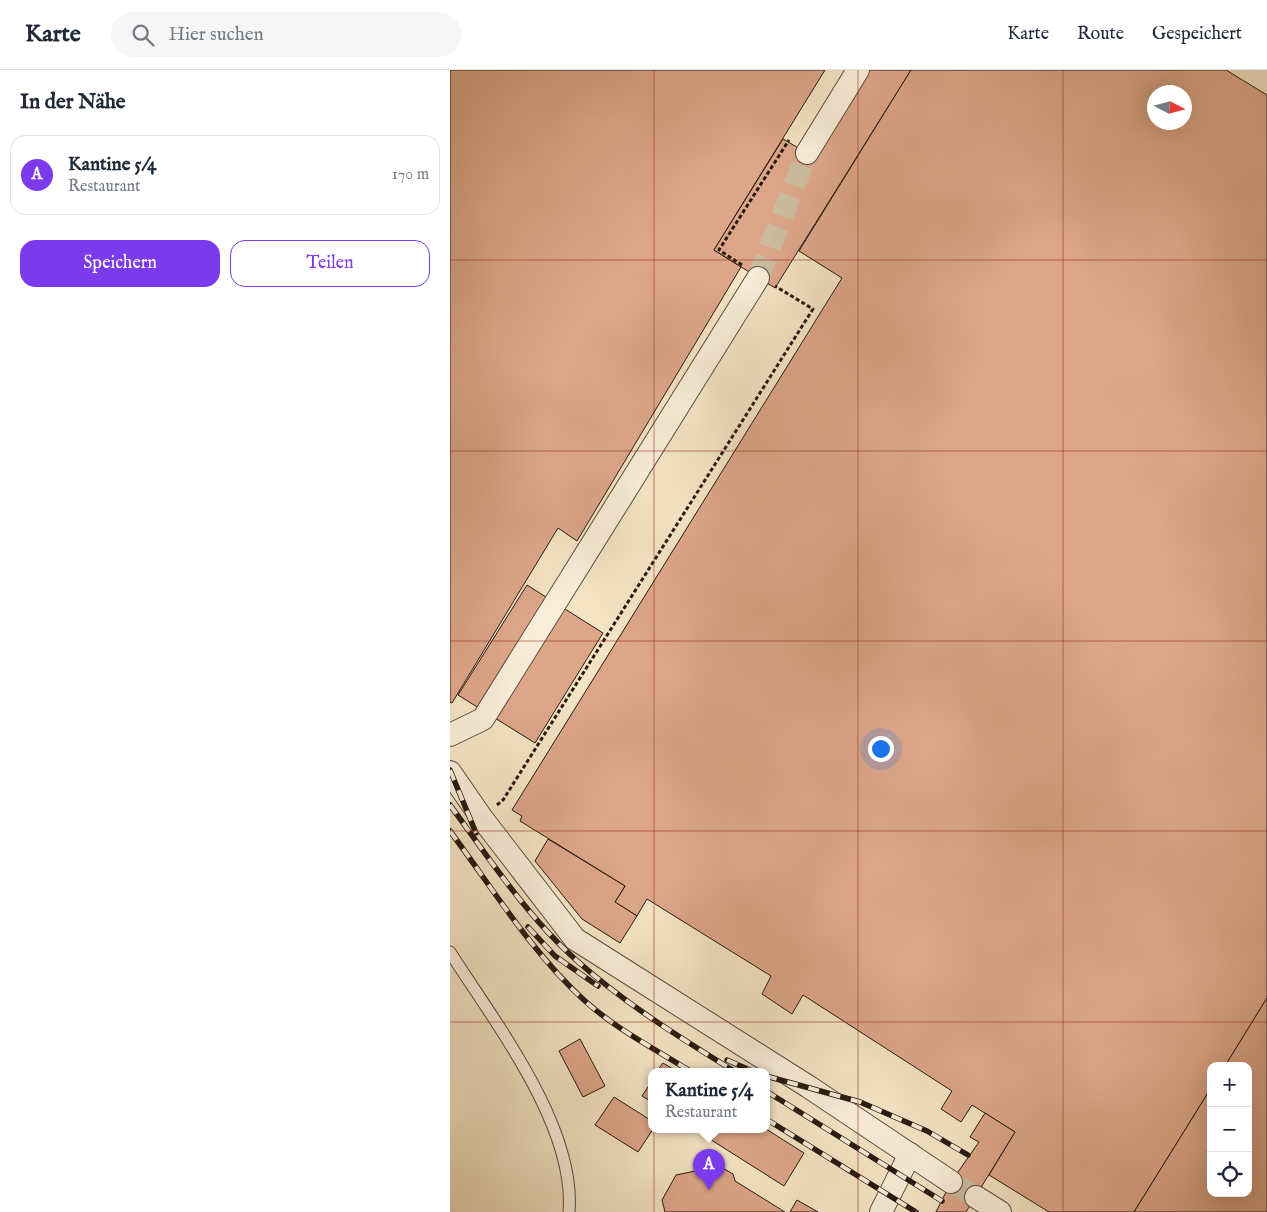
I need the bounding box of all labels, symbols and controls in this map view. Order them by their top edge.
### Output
search box [111,12,461,57]
text: Karte [25,19,81,50]
icon: search [129,21,157,49]
text: Hier suchen [169,23,264,47]
text: Karte [1007,23,1049,46]
text: Route [1077,23,1124,46]
text: Gespeichert [1152,23,1242,46]
north arrow [1147,85,1192,130]
text: In der Nähe [20,89,126,116]
text: Kantine 5/4 [68,153,157,177]
text: A [32,165,42,185]
text: 170 m [392,165,429,185]
text: Restaurant [68,177,141,197]
button: Speichern [20,240,220,287]
button: Teilen [230,240,430,287]
your location [868,736,894,762]
map controls [1207,1062,1252,1197]
button: + [1207,1062,1252,1107]
popup [648,1068,770,1133]
text: Kantine 5/4 [665,1079,753,1103]
text: Restaurant [665,1103,737,1123]
button: − [1207,1107,1252,1152]
pin: A [693,1149,725,1190]
button: locate [1207,1152,1252,1197]

